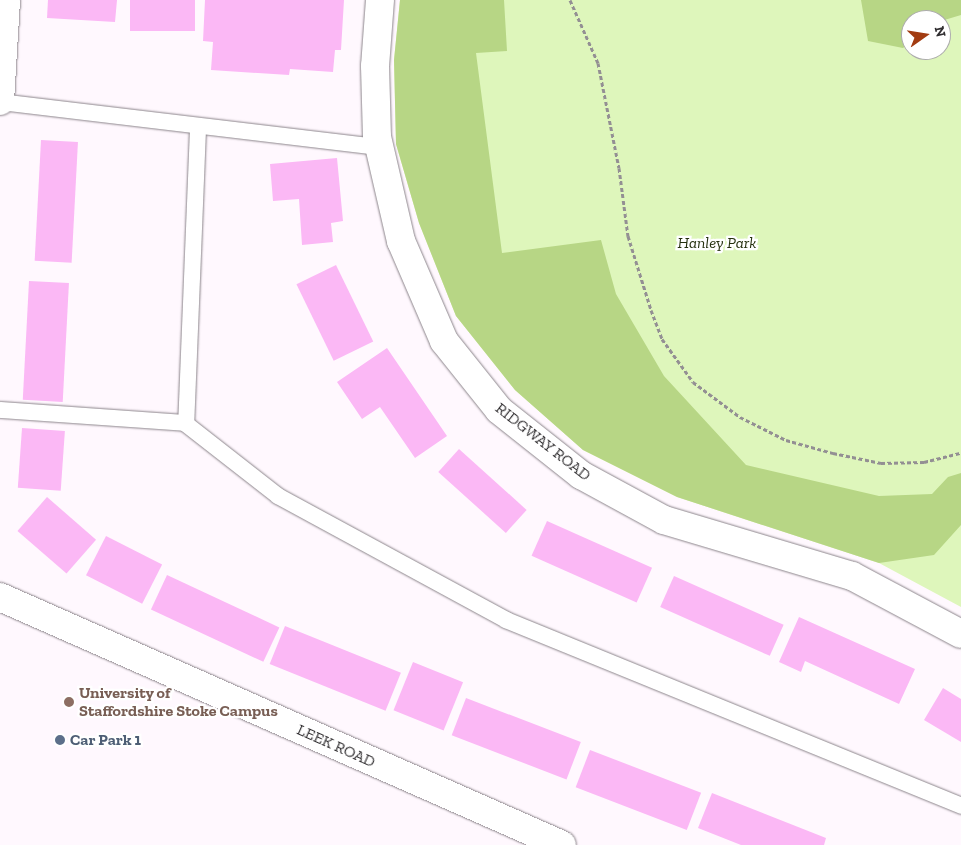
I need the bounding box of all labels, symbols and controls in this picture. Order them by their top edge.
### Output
north arrow [901,10,951,60]
text: N [931,25,950,39]
park label: Hanley Park [678,233,756,253]
street label: RIDGWAY ROAD [491,399,595,485]
place label: University of Staffordshire Stoke Campus [79,683,278,721]
marker: University of Staffordshire Stoke Campus [63,696,75,708]
street label: LEEK ROAD [294,720,378,772]
place label: Car Park 1 [70,730,141,750]
marker: Car Park 1 [54,734,66,746]

